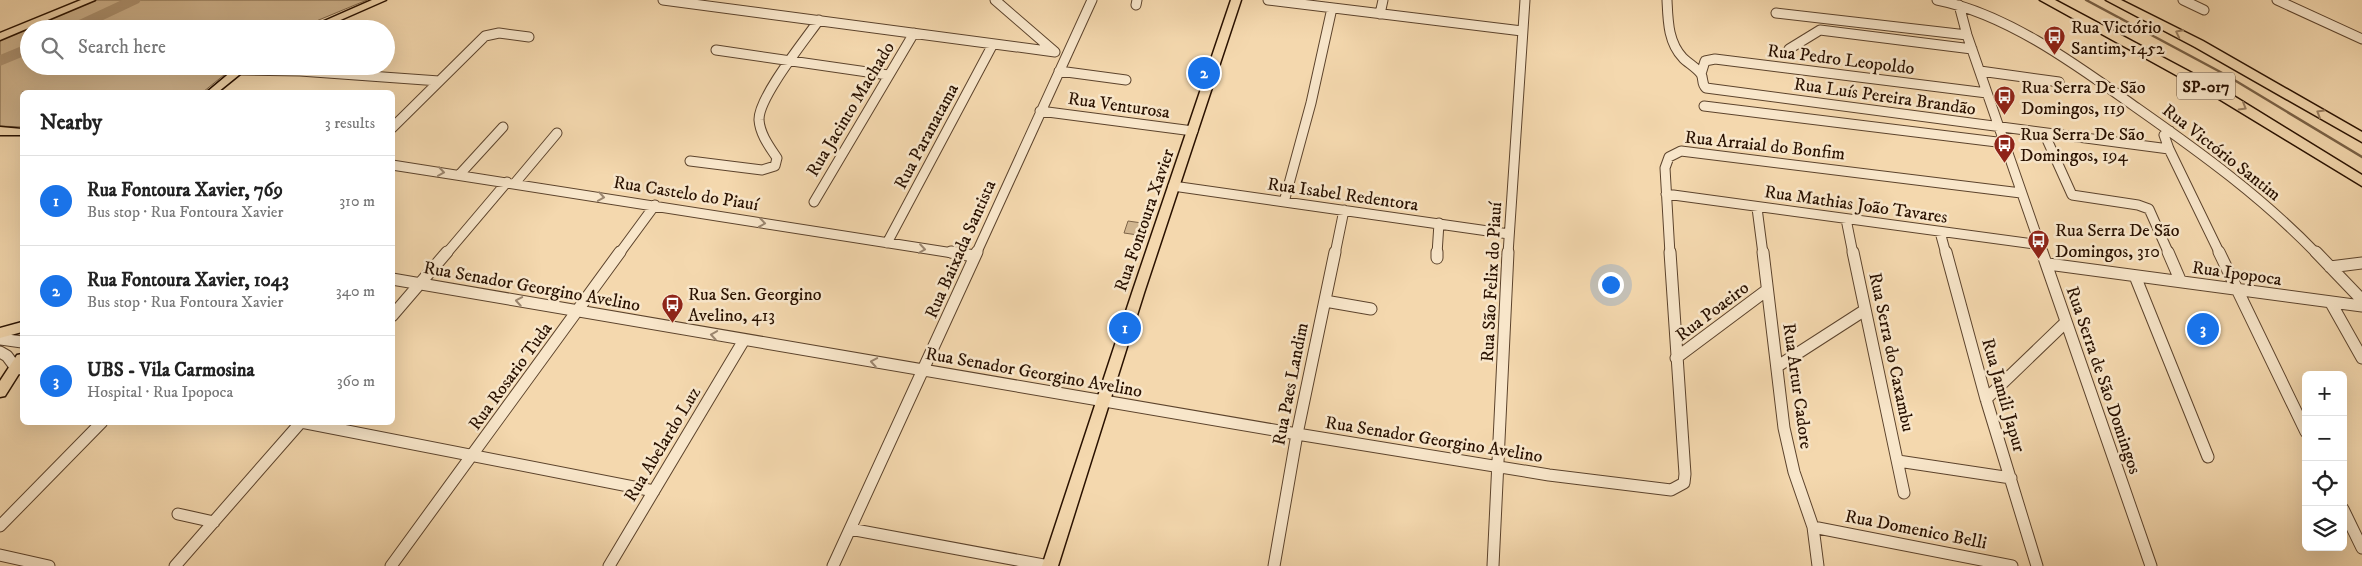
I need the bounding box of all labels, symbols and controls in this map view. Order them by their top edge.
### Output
place label: Rua Victório Santim, 1452 [2071,17,2165,60]
search box [20,20,395,75]
bus stop icon: Rua Victório Santim, 1452 [2043,25,2067,56]
one-way arrow [2175,29,2184,39]
icon: search [38,34,66,62]
text: Search here [78,36,166,59]
street label: Rua Jacinto Machado [802,38,900,181]
street label: Rua Pedro Leopoldo [1766,40,1916,80]
pin: 2 [1188,54,1220,92]
road number: SP-017 [2177,72,2235,100]
street label: Rua Luís Pereira Brandão [1793,73,1977,121]
place label: Rua Serra De São Domingos, 119 [2021,77,2146,120]
street label: Rua Paranatama [890,80,964,193]
bus stop icon: Rua Serra De São Domingos, 119 [1993,85,2017,116]
street label: Rua Venturosa [1066,88,1172,124]
street label: Rua Victório Santim [2158,100,2285,206]
one-way arrow [2237,101,2246,111]
text: Nearby [40,110,102,136]
one-way arrow [2317,110,2326,120]
text: 3 results [325,113,375,133]
place label: Rua Serra De São Domingos, 194 [2020,124,2145,167]
street label: Rua Arraial do Bonfim [1684,127,1846,165]
bus stop icon: Rua Serra De São Domingos, 194 [1992,132,2016,163]
street label: Rua Fontoura Xavier [1110,146,1180,295]
one-way arrow [436,166,445,176]
street label: Rua Castelo do Piauí [612,172,761,217]
street label: Rua Isabel Redentora [1266,174,1420,217]
street label: Rua Baixada Santista [921,177,1001,322]
text: Rua Fontoura Xavier, 769 [87,179,283,202]
street label: Rua Mathias João Tavares [1763,181,1949,229]
text: 1 [53,191,59,211]
text: 310 m [339,191,375,211]
one-way arrow [597,191,606,201]
street label: Rua São Felix do Piauí [1477,200,1507,363]
text: Bus stop · Rua Fontoura Xavier [87,202,283,222]
one-way arrow [757,217,766,227]
place label: Rua Serra De São Domingos, 310 [2055,220,2180,263]
bus stop icon: Rua Serra De São Domingos, 310 [2027,228,2051,259]
one-way arrow [918,243,926,253]
street label: Rua Senador Georgino Avelino [422,257,642,317]
street label: Rua Ipopoca [2191,257,2284,291]
text: Rua Fontoura Xavier, 1043 [87,269,289,292]
street label: Rua Serra do Caxambu [1863,271,1919,434]
your location [1598,272,1624,298]
street label: Rua Poaeiro [1672,277,1754,347]
text: 2 [52,281,60,301]
text: 340 m [336,281,375,301]
place label: Rua Sen. Georgino Avelino, 413 [688,284,822,327]
street label: Rua Serra de São Domingos [2061,284,2146,477]
text: Bus stop · Rua Fontoura Xavier [87,292,283,312]
bus stop icon: Rua Sen. Georgino Avelino, 413 [660,292,684,323]
one-way arrow [515,297,524,307]
pin: 1 [1109,309,1141,347]
pin: 3 [2187,310,2219,348]
street label: Rua Rosario Tuda [464,318,558,435]
street label: Rua Paes Landim [1268,321,1314,448]
street label: Rua Artur Cadore [1777,322,1817,450]
one-way arrow [710,330,718,340]
street label: Rua Jamili Japur [1976,336,2030,455]
street label: Rua Senador Georgino Avelino [924,343,1144,403]
one-way arrow [870,358,878,368]
text: UBS - Vila Carmosina [87,359,255,382]
text: 3 [53,371,59,391]
text: 360 m [337,371,375,391]
map controls [2302,371,2347,551]
button: + [2302,371,2347,416]
text: Hospital · Rua Ipopoca [87,382,233,402]
street label: Rua Abelardo Luz [620,383,706,506]
street label: Rua Senador Georgino Avelino [1324,412,1544,468]
button: − [2302,416,2347,461]
button: locate [2302,461,2347,506]
street label: Rua Domenico Belli [1843,505,1989,555]
button: layers [2302,506,2347,551]

